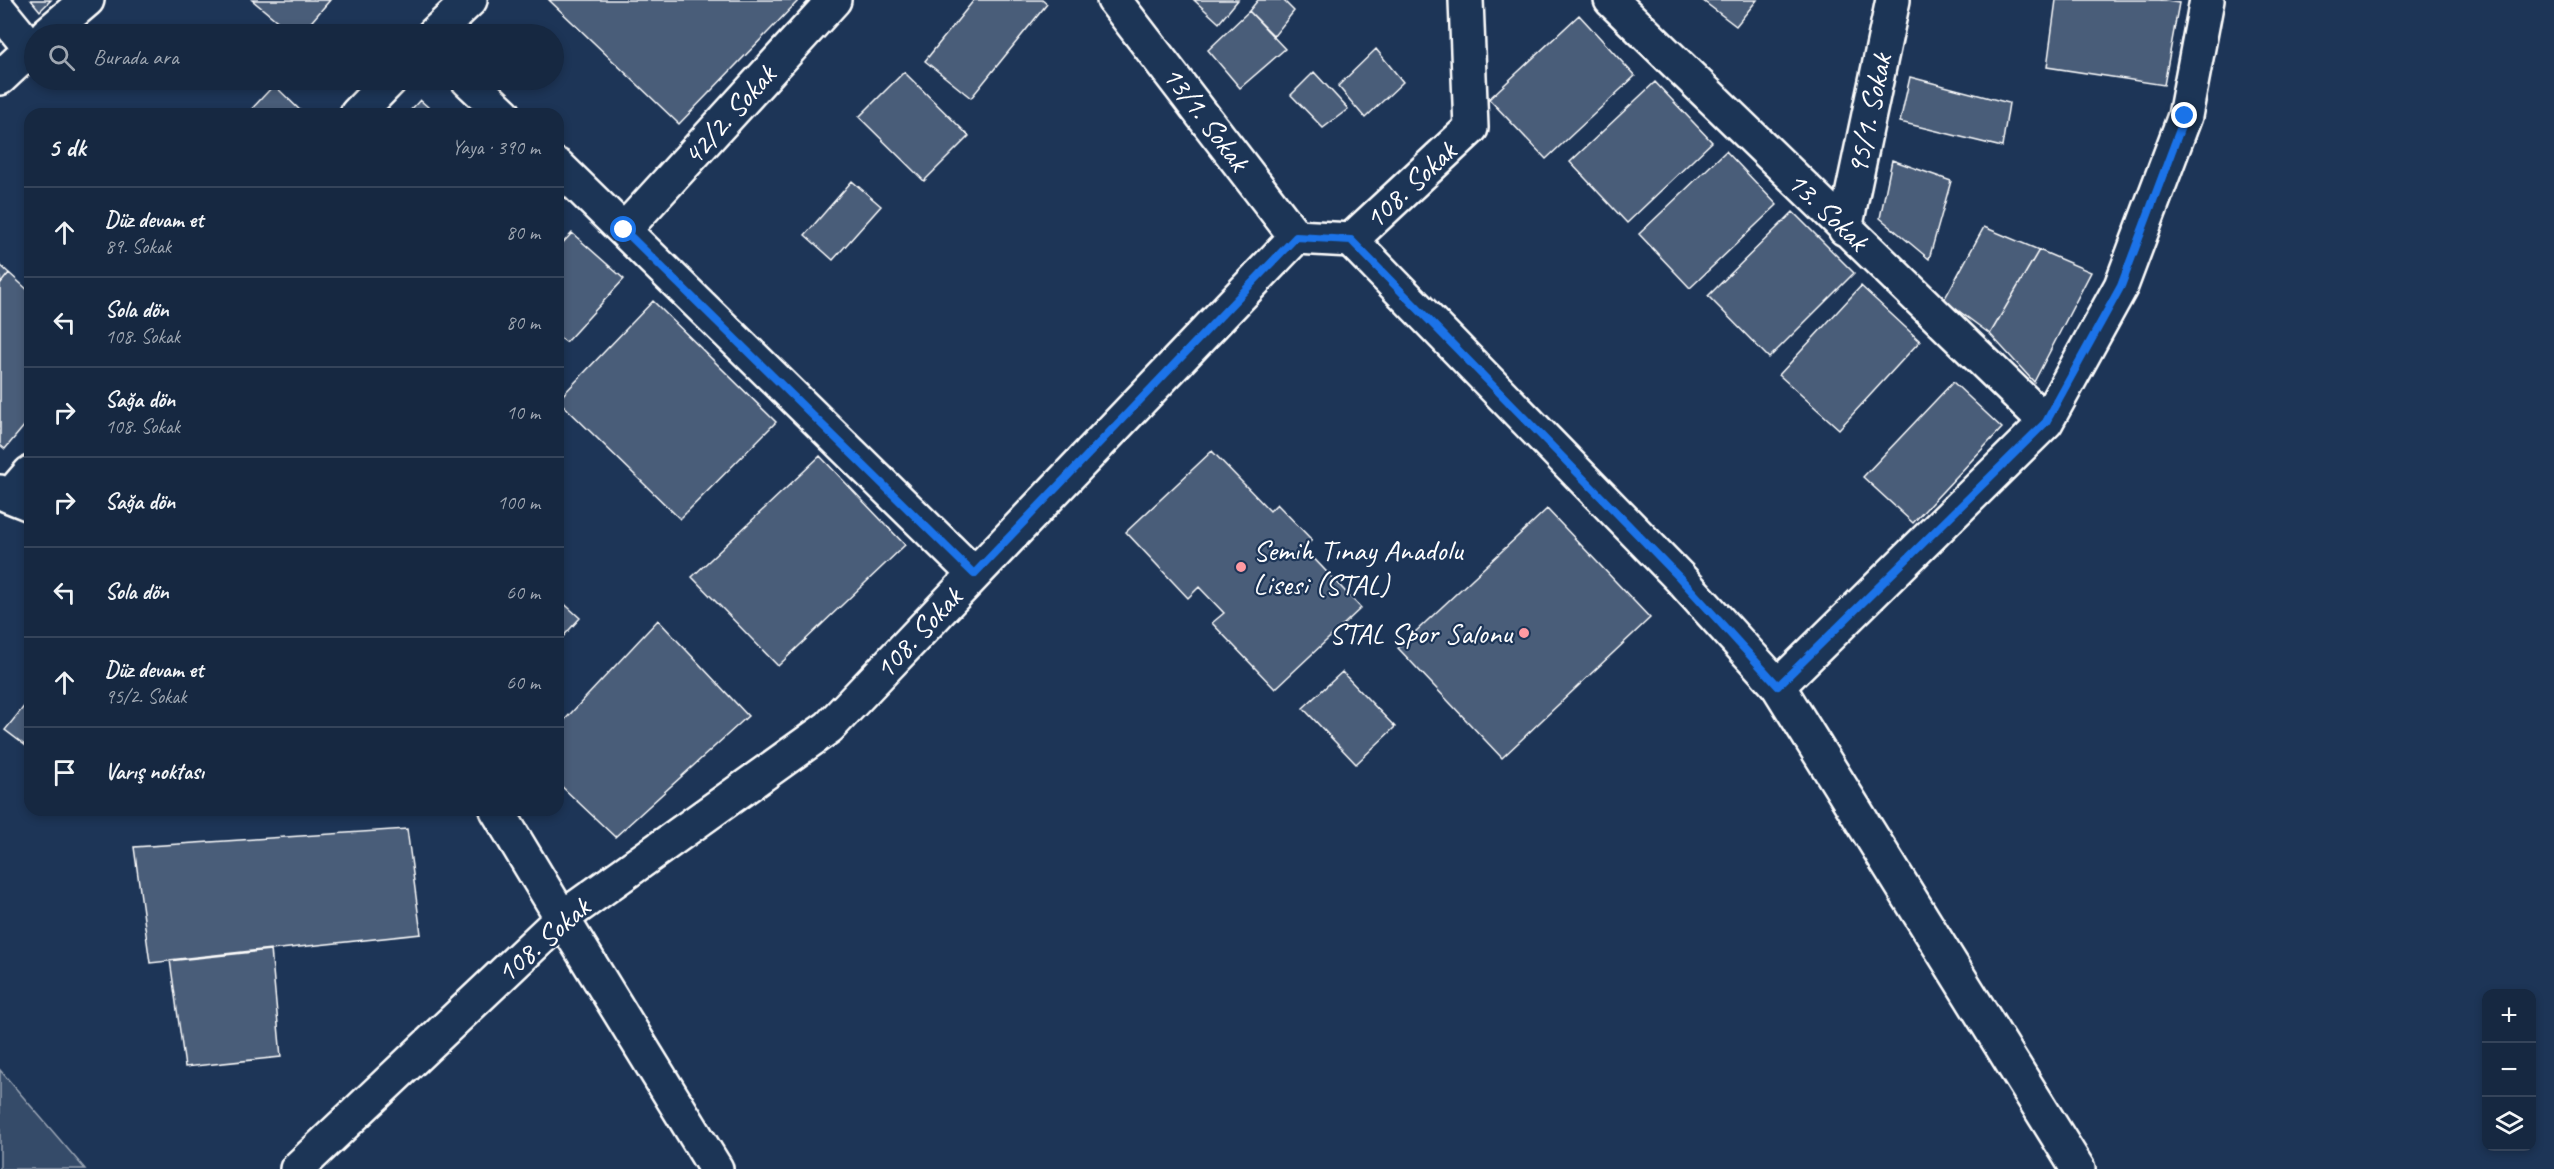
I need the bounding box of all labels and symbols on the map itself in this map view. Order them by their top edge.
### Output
street label: 95/1. Sokak [1838,48,1901,178]
street label: 42/2. Sokak [674,55,785,173]
street label: 13/1. Sokak [1154,58,1259,180]
route end [2171,102,2197,128]
street label: 108. Sokak [1356,131,1466,237]
street label: 13. Sokak [1779,163,1878,260]
route start [610,216,636,242]
place label: Semih Tınay Anadolu Lisesi (STAL) [1253,531,1465,603]
marker: Semih Tınay Anadolu Lisesi (STAL) [1234,560,1248,574]
street label: 108. Sokak [866,577,972,687]
place label: STAL Spor Salonu [1329,614,1514,652]
marker: STAL Spor Salonu [1517,626,1531,640]
street label: 108. Sokak [488,887,599,991]

